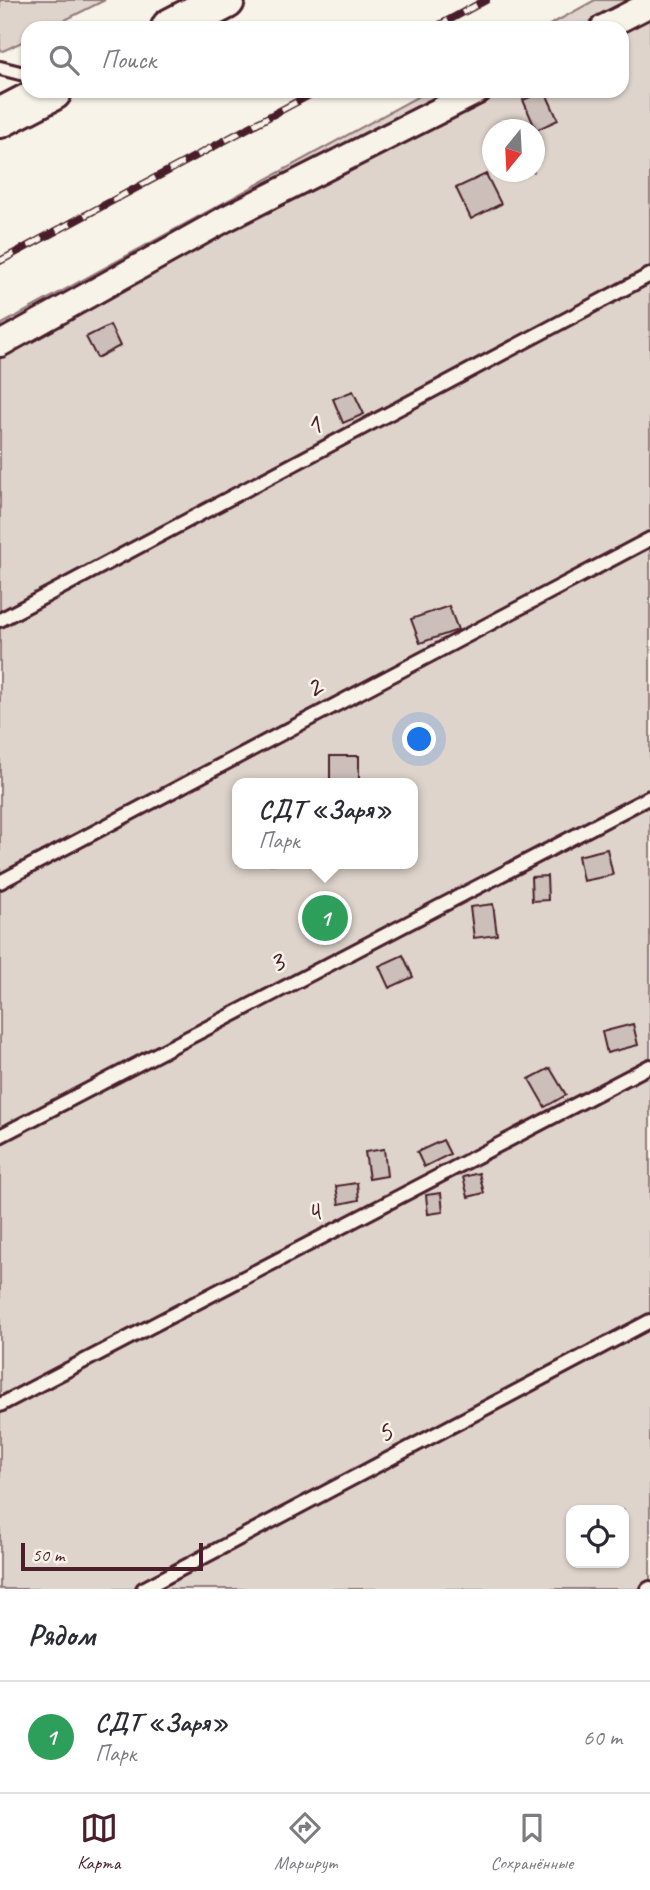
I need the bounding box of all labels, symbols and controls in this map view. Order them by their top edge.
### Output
search box [21,21,629,98]
icon: search [45,41,83,79]
text: Поиск [101,43,156,76]
north arrow [482,119,545,182]
street label: 1 [298,404,329,445]
street label: 2 [298,666,330,707]
your location [402,722,436,756]
popup [232,778,418,869]
text: СДТ «Заря» [258,793,392,826]
text: Парк [258,826,299,855]
pin: 1 [302,892,348,944]
street label: 3 [261,941,293,982]
street label: 4 [298,1191,330,1232]
street label: 5 [369,1411,400,1452]
map controls [566,1505,629,1568]
button: locate [566,1505,629,1568]
scale bar [21,1540,203,1572]
text: 50 m [32,1543,64,1567]
text: Рядом [28,1616,95,1654]
text: СДТ «Заря» [95,1706,228,1739]
text: 1 [46,1723,56,1752]
text: 60 m [583,1723,622,1752]
text: Парк [95,1739,136,1768]
tab: Карта [77,1809,120,1875]
tab: Маршрут [274,1809,337,1875]
tab: Сохранённые [491,1809,573,1875]

